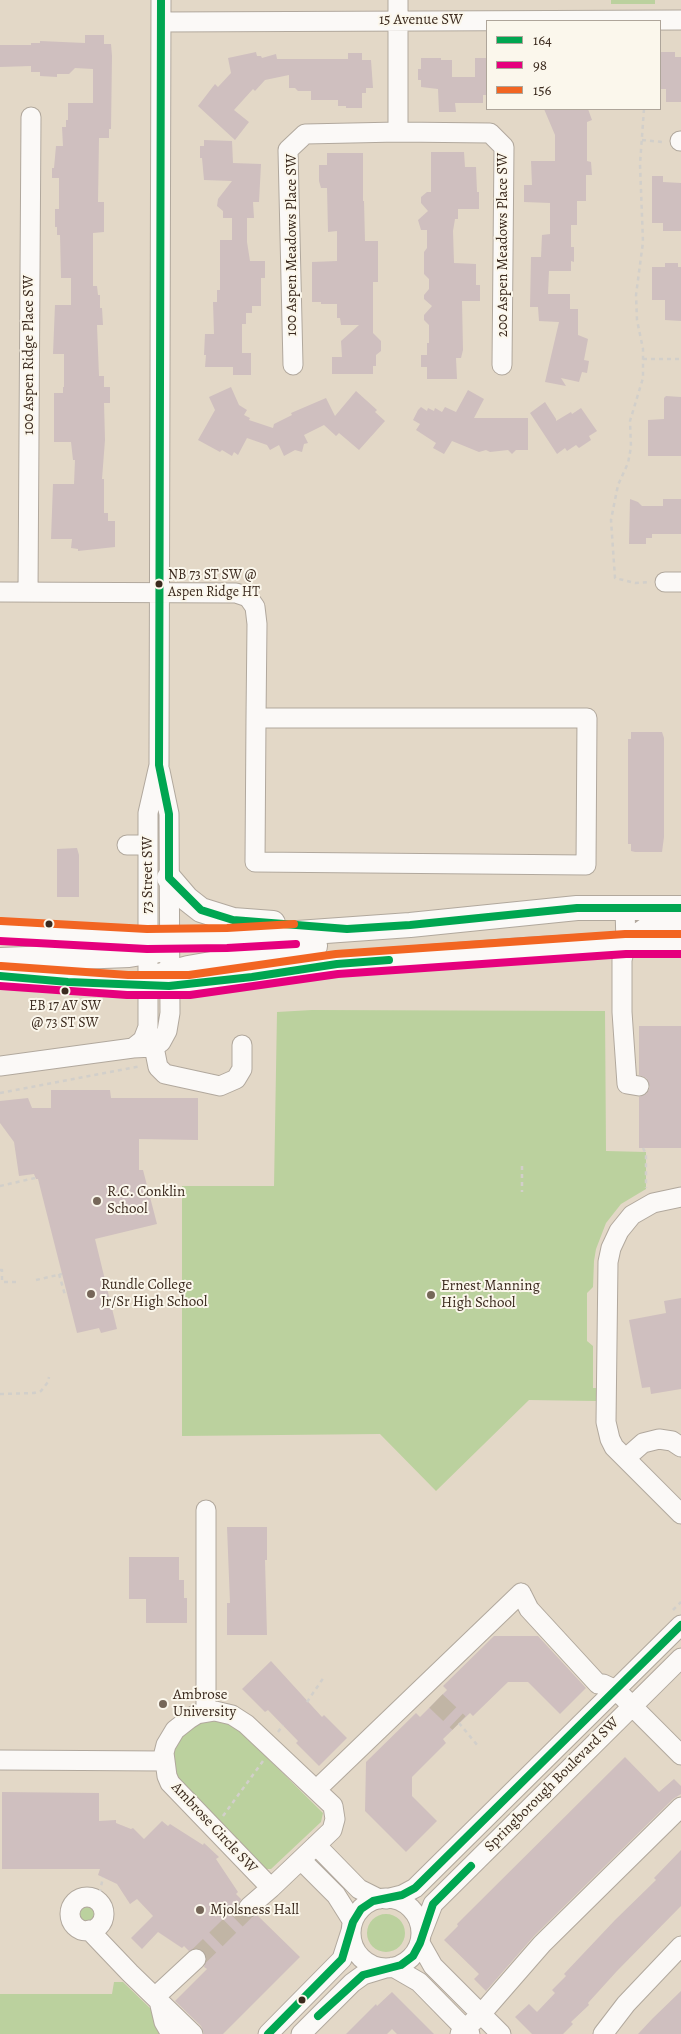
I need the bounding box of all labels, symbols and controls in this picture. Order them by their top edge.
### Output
street label: 15 Avenue SW [379,11,463,29]
legend [486,20,661,110]
text: 164 [533,30,552,50]
text: 98 [533,55,547,75]
text: 156 [533,80,552,100]
street label: 200 Aspen Meadows Place SW [494,153,512,337]
street label: 100 Aspen Meadows Place SW [283,154,301,336]
street label: 100 Aspen Ridge Place SW [20,275,38,435]
place label: NB 73 ST SW @ Aspen Ridge HT [168,568,260,600]
marker: NB 73 ST SW @ Aspen Ridge HT [154,579,164,589]
street label: 73 Street SW [139,836,157,914]
unlabelled marker [44,919,54,929]
marker: EB 17 AV SW @ 73 ST SW [60,986,70,996]
place label: EB 17 AV SW @ 73 ST SW [29,999,101,1032]
place label: R.C. Conklin School [107,1183,185,1218]
marker: R.C. Conklin School [91,1195,103,1207]
place label: Rundle College Jr/Sr High School [101,1276,207,1311]
place label: Ernest Manning High School [441,1277,540,1312]
marker: Rundle College Jr/Sr High School [85,1288,97,1300]
marker: Ernest Manning High School [425,1289,437,1301]
place label: Ambrose University [173,1686,236,1721]
marker: Ambrose University [157,1698,169,1710]
street label: Springborough Boulevard SW [481,1714,623,1856]
street label: Ambrose Circle SW [167,1779,261,1877]
place label: Mjolsness Hall [210,1901,299,1919]
marker: Mjolsness Hall [194,1904,206,1916]
unlabelled marker [297,1995,307,2005]

